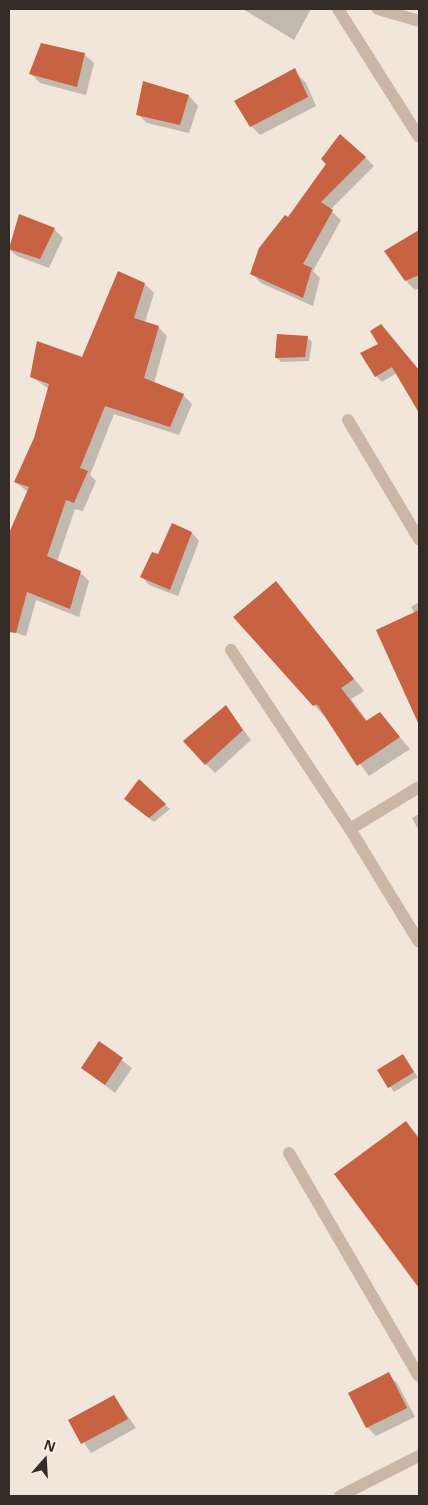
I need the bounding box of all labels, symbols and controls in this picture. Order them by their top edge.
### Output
north arrow [20,1435,70,1485]
text: N [42,1435,59,1456]

